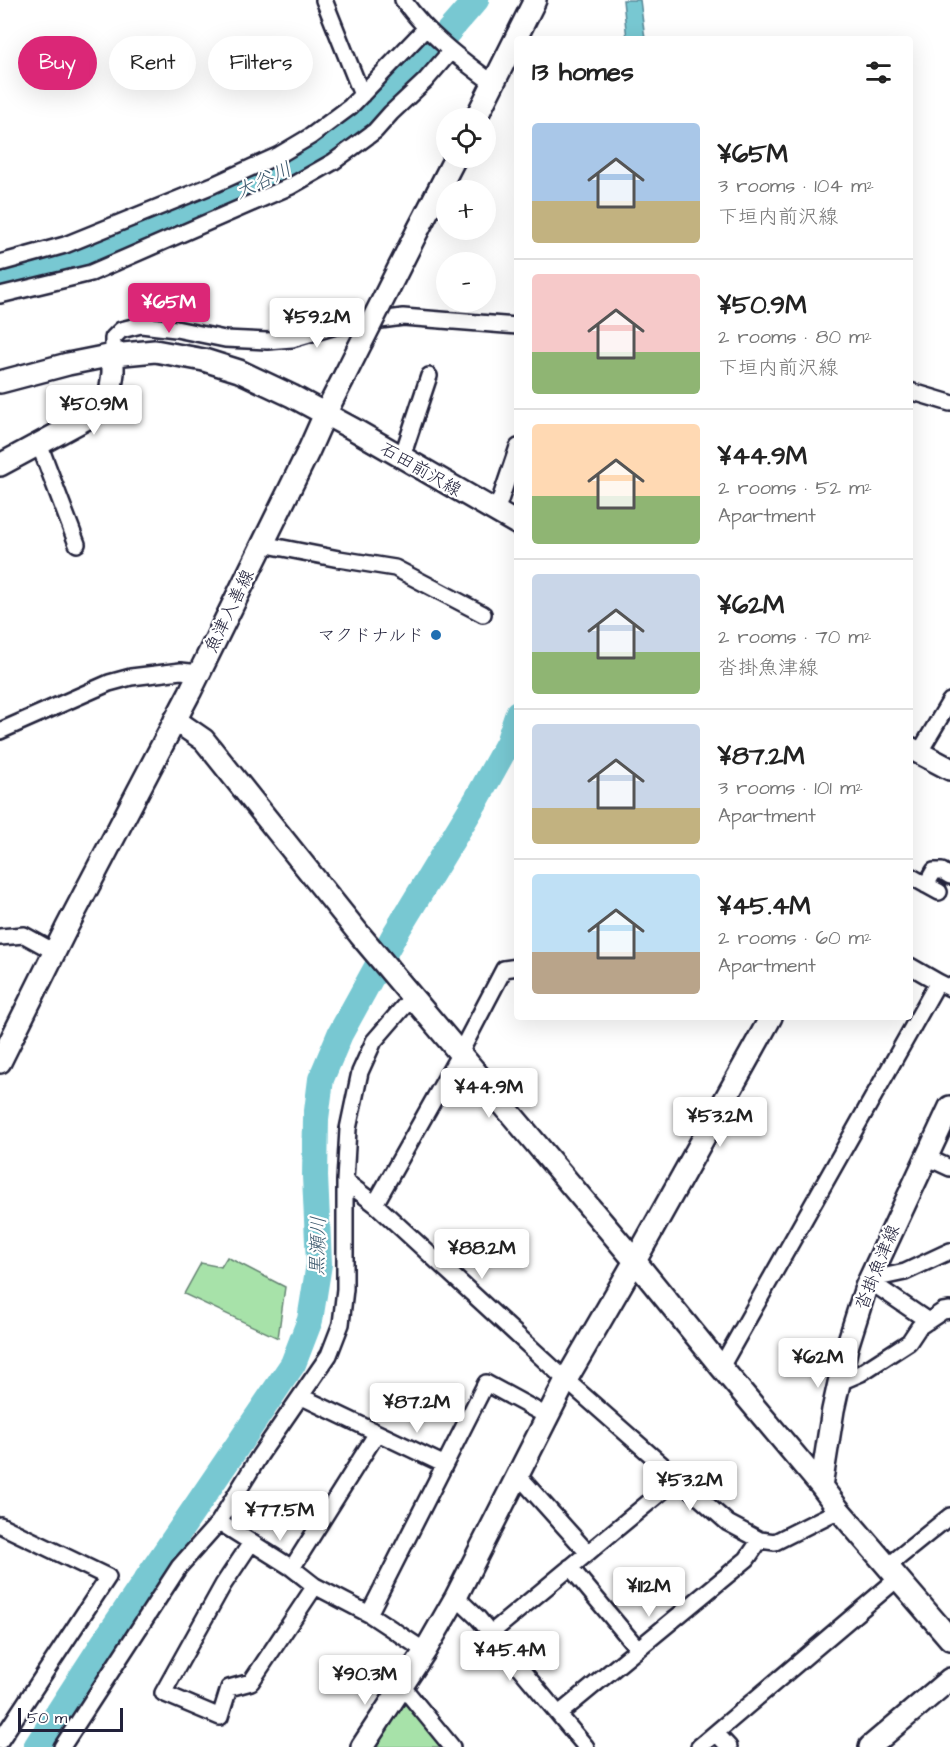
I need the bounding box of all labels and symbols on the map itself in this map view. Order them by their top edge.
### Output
water label: 大谷川 [230,156,297,206]
pin: ¥65M [133,283,205,334]
pin: ¥59.2M [268,298,366,349]
pin: ¥50.9M [45,385,143,436]
street label: 石田前沢線 [376,436,466,503]
street label: 魚津入善線 [198,565,260,657]
place label: マクドナルド [317,623,424,648]
marker: マクドナルド [429,628,443,642]
pin: ¥44.9M [440,1068,538,1119]
pin: ¥53.2M [671,1097,769,1148]
water label: 黒瀬川 [303,1216,333,1277]
street label: 沓掛魚津線 [849,1221,906,1314]
pin: ¥88.2M [433,1229,531,1280]
pin: ¥62M [782,1338,854,1389]
pin: ¥87.2M [368,1383,466,1434]
pin: ¥53.2M [641,1461,739,1512]
pin: ¥77.5M [231,1491,329,1542]
pin: ¥112M [607,1567,691,1618]
pin: ¥45.4M [461,1631,559,1682]
pin: ¥90.3M [316,1655,414,1706]
scale bar [18,1705,123,1732]

